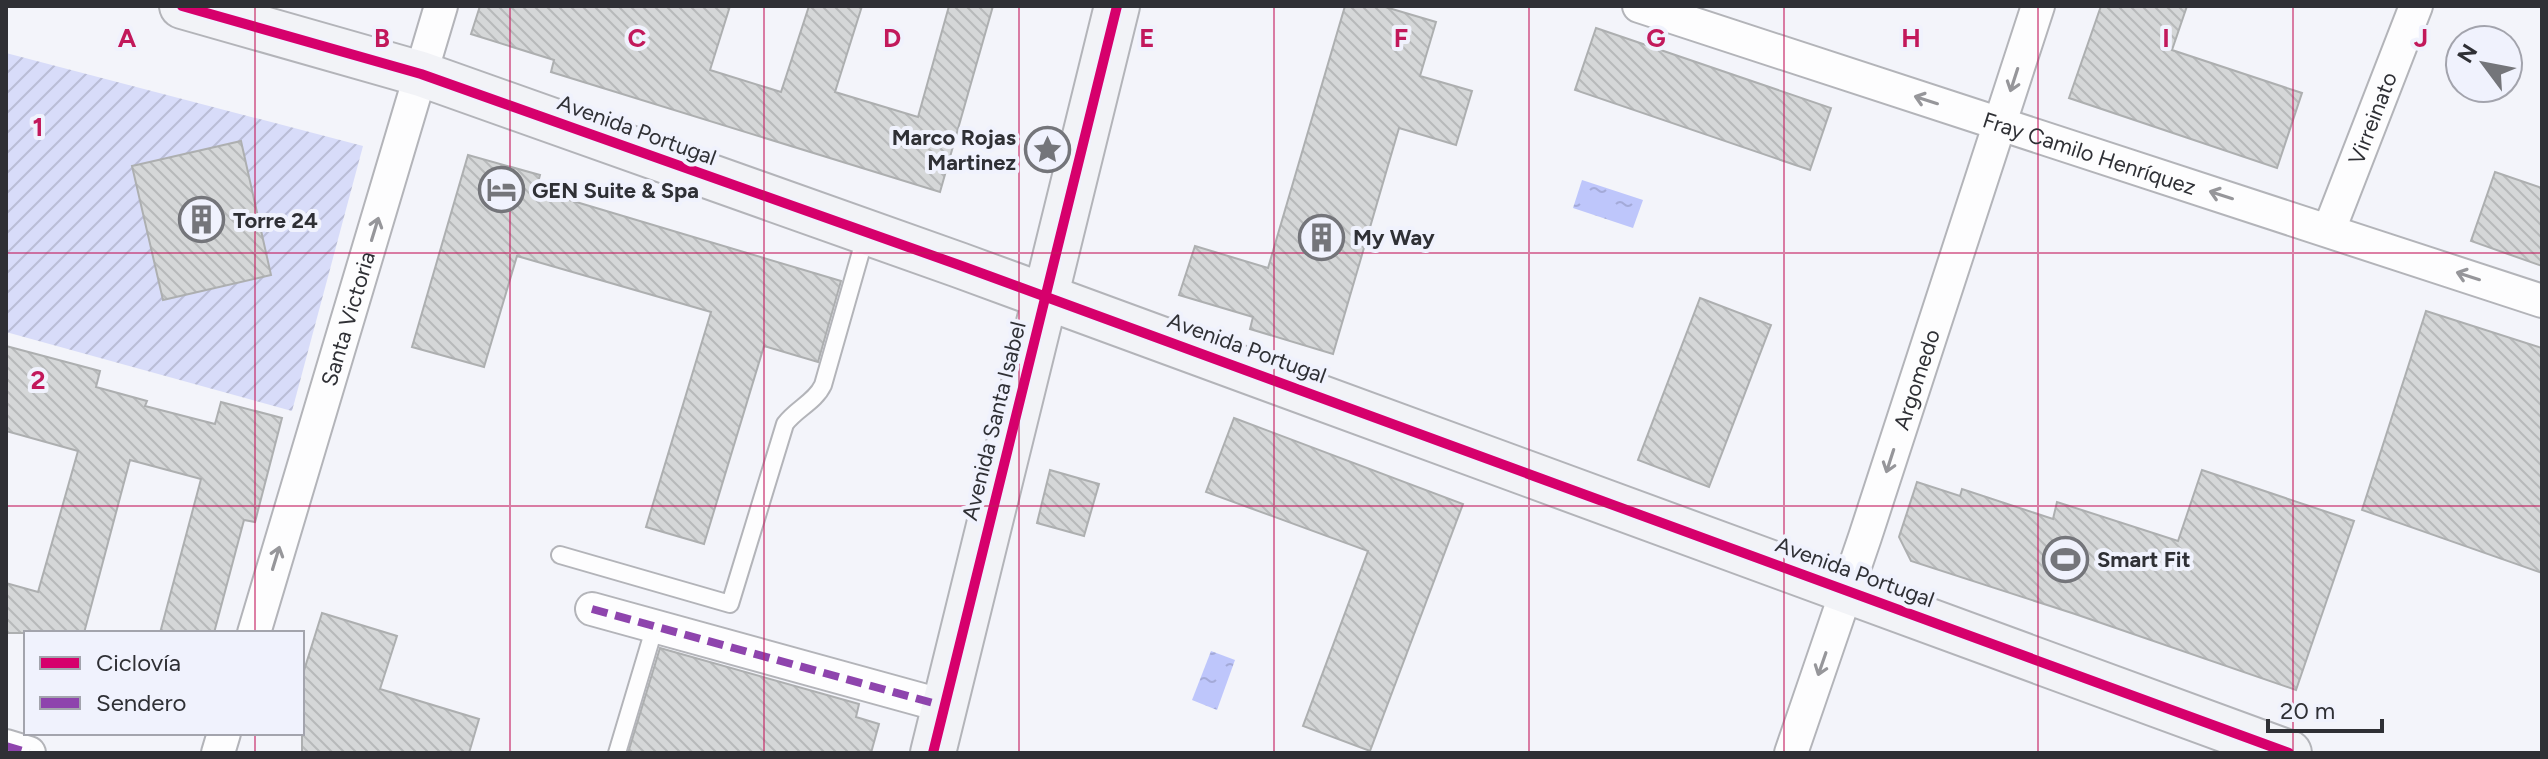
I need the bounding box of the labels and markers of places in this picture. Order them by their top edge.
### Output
place label: Marco Rojas Martinez [892,124,1016,176]
place icon: Marco Rojas Martinez [1023,126,1071,174]
hotel icon: GEN Suite & Spa [477,166,525,214]
place label: GEN Suite & Spa [532,177,699,204]
building icon: Torre 24 [178,196,226,244]
place label: Torre 24 [233,207,318,234]
building icon: My Way [1298,213,1346,261]
place label: My Way [1353,224,1435,251]
sports icon: Smart Fit [2042,535,2090,583]
place label: Smart Fit [2097,546,2191,573]

